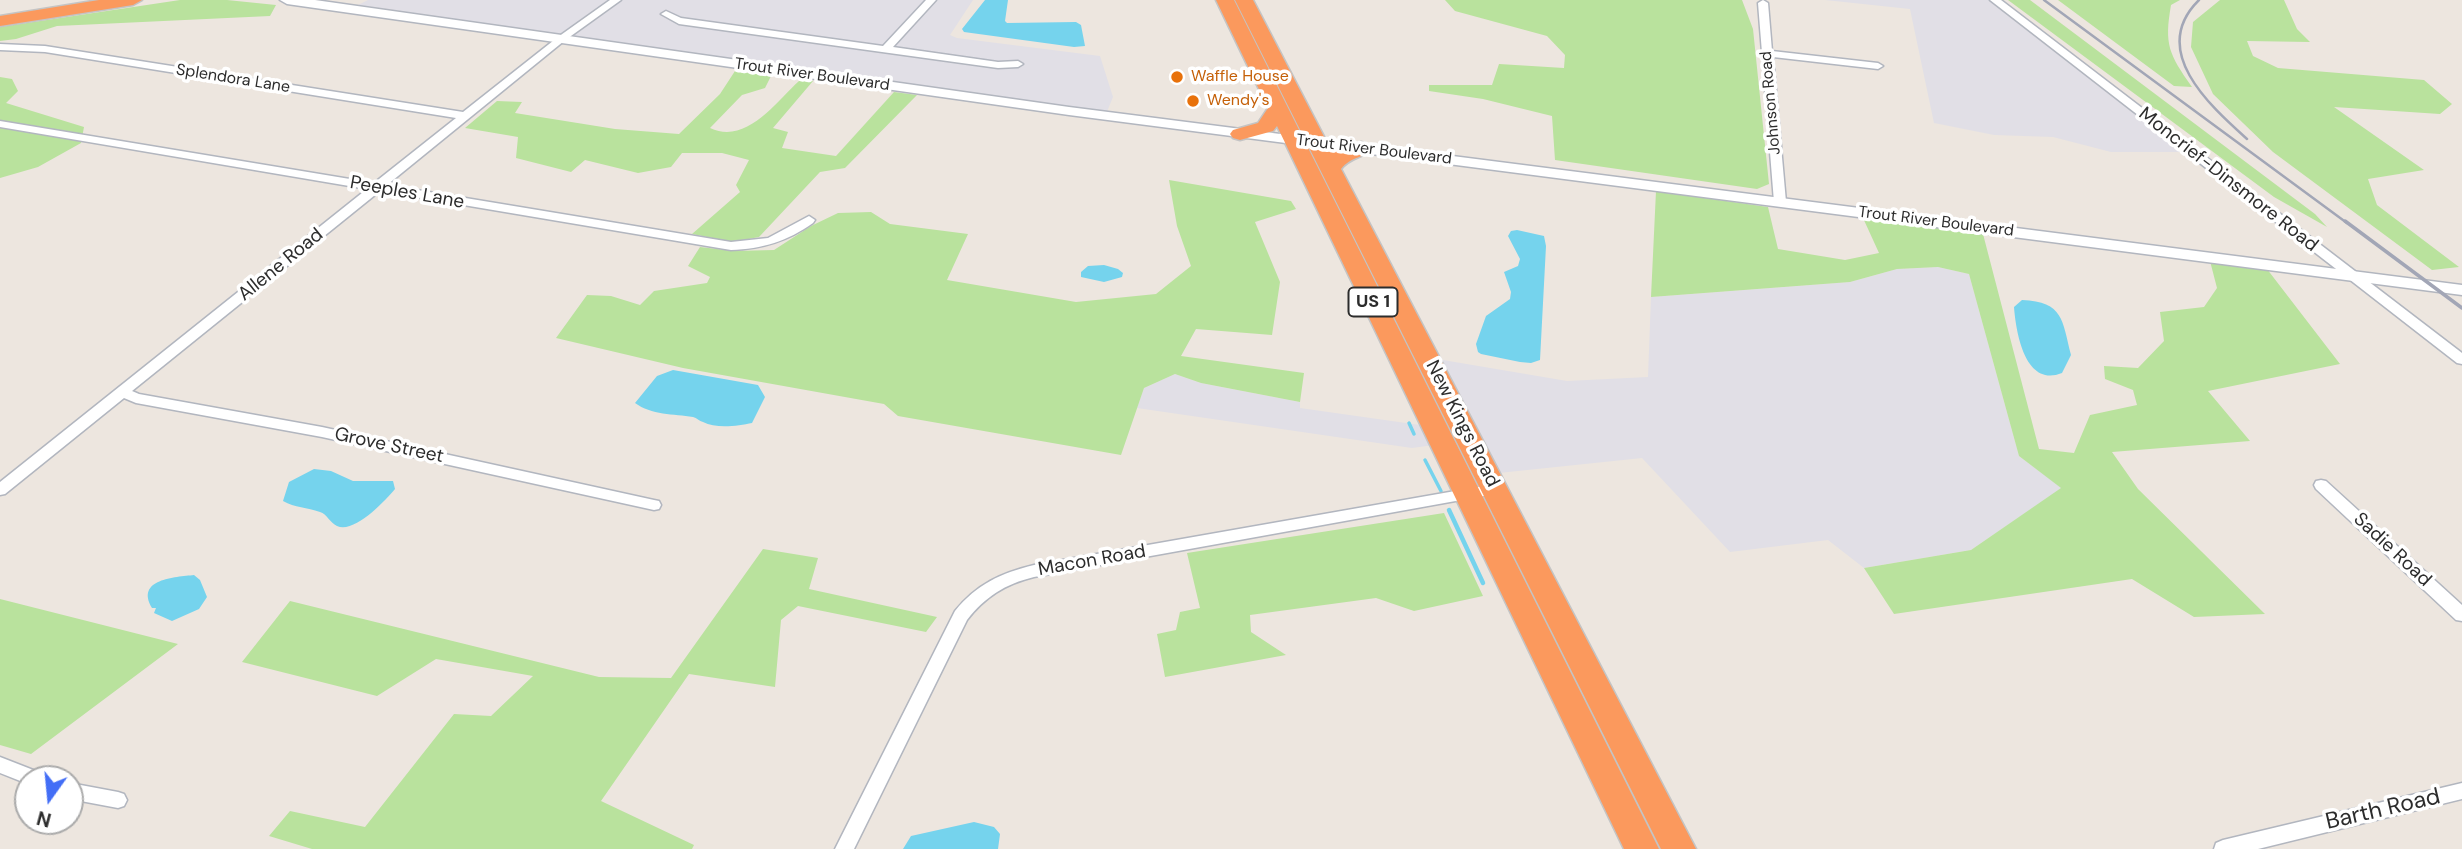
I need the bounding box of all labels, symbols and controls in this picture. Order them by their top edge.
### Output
street label: Johnson Road [1757,50,1785,156]
street label: Trout River Boulevard [733,55,891,95]
street label: Splendora Lane [175,61,291,97]
place label: Waffle House [1191,67,1289,87]
marker: Waffle House [1169,69,1185,85]
place label: Wendy's [1207,91,1269,111]
marker: Wendy's [1185,93,1201,109]
street label: Moncrief-Dinsmore Road [2134,103,2322,257]
street label: Trout River Boulevard [1295,131,1453,169]
street label: Peeples Lane [348,172,466,214]
street label: Trout River Boulevard [1857,203,2015,241]
street label: Allene Road [234,224,328,306]
road number: US 1 [1348,288,1398,316]
street label: New Kings Road [1420,357,1504,491]
street label: Grove Street [332,423,446,469]
street label: Sadie Road [2348,508,2436,592]
street label: Macon Road [1037,540,1147,582]
north arrow [14,765,84,835]
street label: Barth Road [2323,783,2443,837]
text: N [34,805,54,833]

